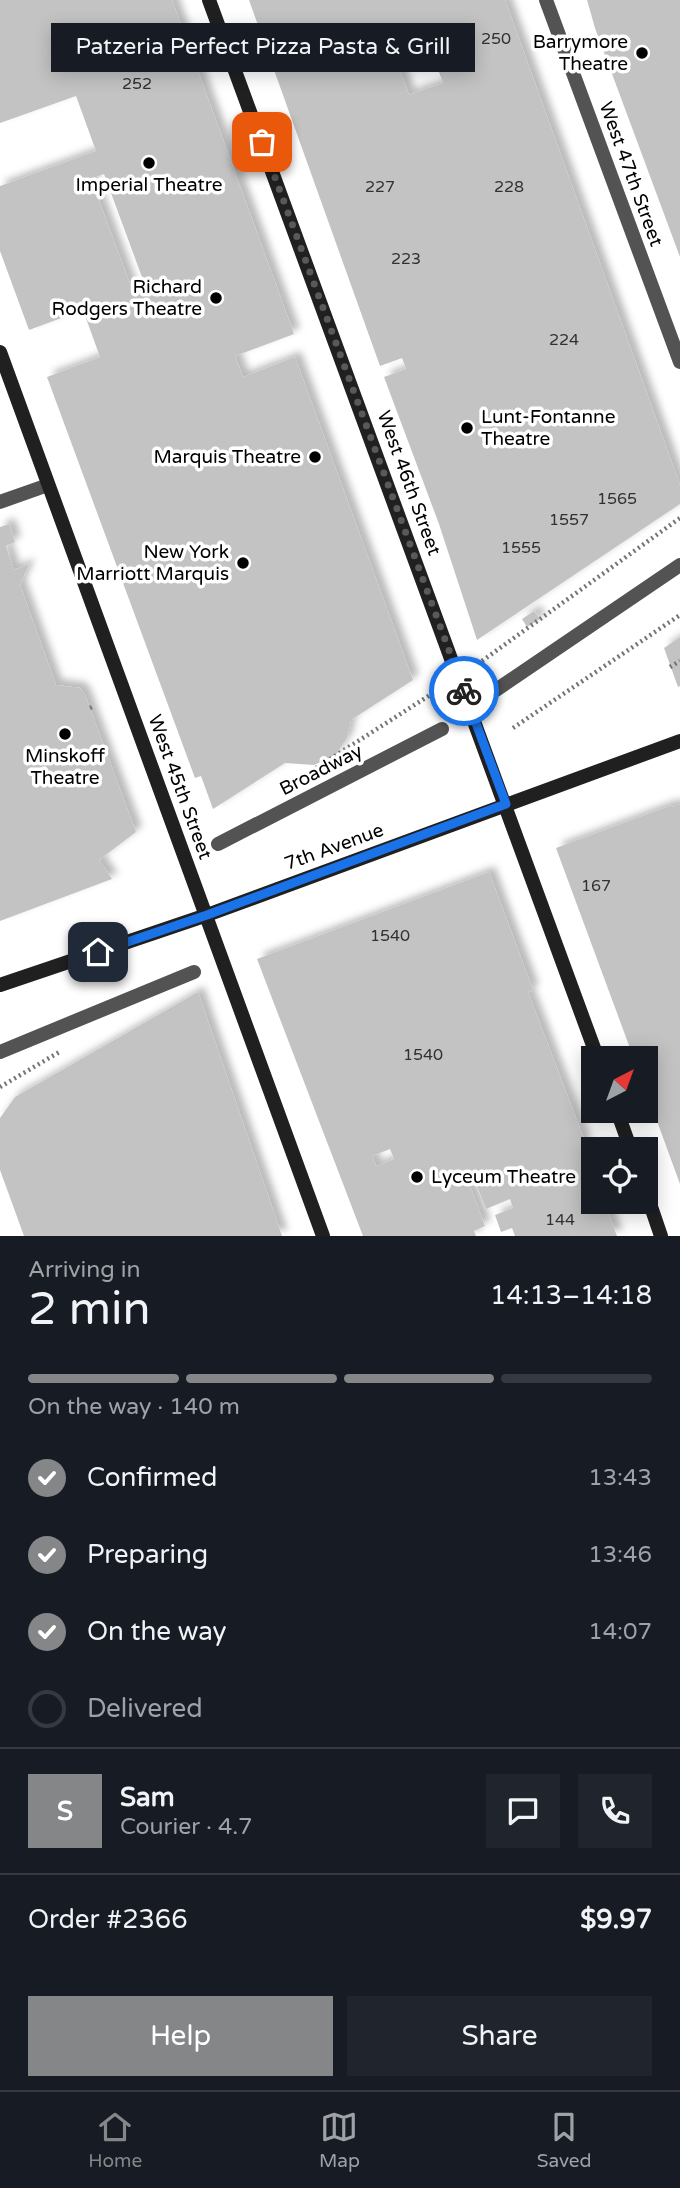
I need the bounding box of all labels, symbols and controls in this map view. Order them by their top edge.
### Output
callout: Patzeria Perfect Pizza Pasta & Grill [50,23,474,72]
house number: 250 [481,29,511,49]
place label: Barrymore Theatre [533,31,628,75]
text: Patzeria Perfect Pizza Pasta & Grill [76,33,450,61]
marker: Barrymore Theatre [634,45,650,61]
house number: 252 [122,74,152,94]
street label: West 47th Street [595,99,667,249]
pin [232,112,292,172]
icon: bag [243,123,281,161]
marker: Imperial Theatre [141,155,157,171]
place label: Imperial Theatre [75,174,223,196]
house number: 227 [365,177,395,197]
house number: 228 [494,177,524,197]
house number: 223 [391,249,421,269]
place label: Richard Rodgers Theatre [52,276,202,320]
marker: Richard Rodgers Theatre [208,290,224,306]
house number: 224 [549,330,579,350]
place label: Lunt-Fontanne Theatre [481,406,615,450]
street label: West 46th Street [373,408,445,558]
marker: Lunt-Fontanne Theatre [459,420,475,436]
place label: Marquis Theatre [153,446,301,468]
marker: Marquis Theatre [307,449,323,465]
house number: 1565 [597,489,637,509]
house number: 1557 [549,510,589,530]
house number: 1555 [501,538,541,558]
place label: New York Marriott Marquis [76,541,229,585]
marker: New York Marriott Marquis [235,555,251,571]
courier [429,656,499,726]
icon: bike [445,672,483,710]
street label: West 45th Street [144,712,216,862]
marker: Minskoff Theatre [57,726,73,742]
street label: Broadway [276,740,366,800]
place label: Minskoff Theatre [25,745,105,789]
street label: 7th Avenue [282,819,386,875]
house number: 167 [581,876,611,896]
pin [68,922,128,982]
house number: 1540 [370,926,410,946]
icon: home [79,933,117,971]
house number: 1540 [403,1045,443,1065]
north arrow [581,1046,658,1124]
map controls [581,1046,658,1214]
button: locate [581,1137,658,1214]
place label: Lyceum Theatre [431,1166,576,1188]
marker: Lyceum Theatre [409,1169,425,1185]
house number: 144 [545,1210,575,1230]
text: Arriving in [28,1256,141,1284]
text: 14:13–14:18 [490,1280,652,1311]
text: 2 min [28,1282,151,1337]
text: On the way · 140 m [28,1393,240,1421]
icon: check [28,1459,66,1497]
text: Confirmed [87,1462,217,1493]
text: 13:43 [588,1464,652,1492]
icon: check [28,1536,66,1574]
text: Preparing [87,1539,208,1570]
text: 13:46 [588,1541,652,1569]
icon: check [28,1613,66,1651]
text: On the way [87,1616,227,1647]
text: 14:07 [588,1618,652,1646]
text: Delivered [87,1693,203,1724]
button: chat [486,1774,560,1848]
button: phone [578,1774,652,1848]
text: Sam [120,1782,175,1813]
text: S [57,1796,73,1827]
text: Courier · 4.7 [120,1813,253,1841]
text: Order #2366 [28,1904,188,1935]
text: $9.97 [580,1904,652,1935]
button: Help [28,1996,333,2076]
button: Share [347,1996,652,2076]
tab: Home [88,2108,142,2172]
tab: Map [319,2108,360,2172]
tab: Saved [537,2108,592,2172]

